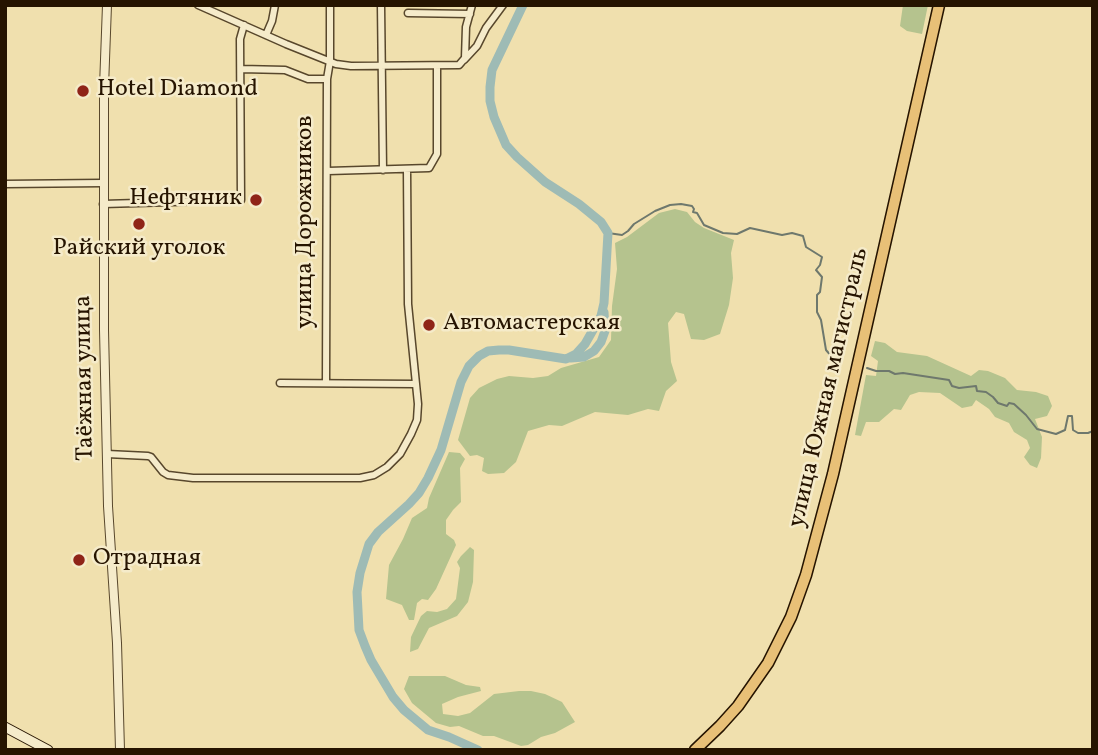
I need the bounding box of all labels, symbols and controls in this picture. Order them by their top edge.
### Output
place label: Hotel Diamond [97,77,258,105]
marker: Hotel Diamond [75,83,91,99]
street label: улица Дорожников [293,115,321,329]
place label: Нефтяник [129,186,242,214]
marker: Нефтяник [248,192,264,208]
marker: Райский уголок [131,216,147,232]
place label: Райский уголок [53,236,225,264]
street label: улица Южная магистраль [784,245,876,531]
street label: Таёжная улица [70,295,102,461]
place label: Автомастерская [443,311,620,339]
marker: Автомастерская [421,317,437,333]
place label: Отрадная [93,546,201,574]
marker: Отрадная [71,552,87,568]

